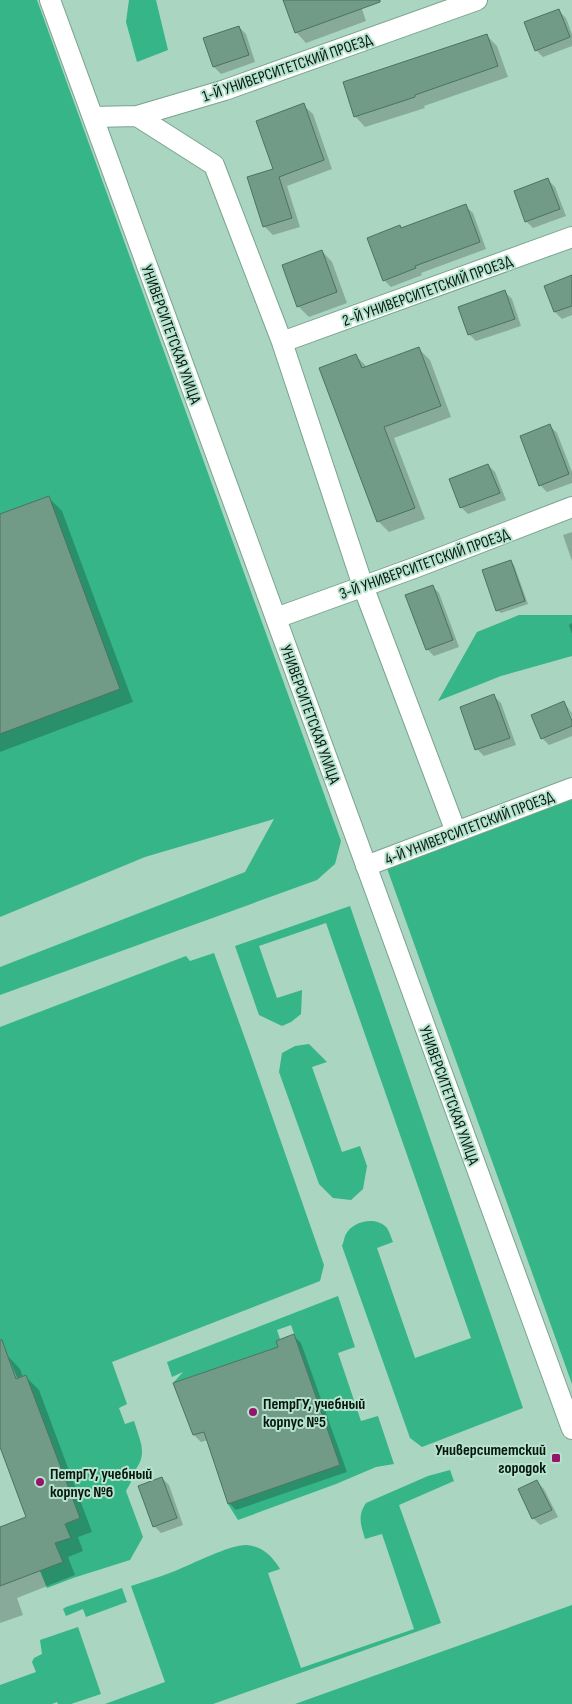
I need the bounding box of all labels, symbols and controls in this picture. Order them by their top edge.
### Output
street label: 1-Й УНИВЕРСИТЕТСКИЙ ПРОЕЗД [200,30,375,106]
street label: 2-Й УНИВЕРСИТЕТСКИЙ ПРОЕЗД [340,252,515,331]
street label: УНИВЕРСИТЕТСКАЯ УЛИЦА [137,262,205,407]
street label: 3-Й УНИВЕРСИТЕТСКИЙ ПРОЕЗД [337,525,512,604]
street label: УНИВЕРСИТЕТСКАЯ УЛИЦА [276,642,344,787]
street label: 4-Й УНИВЕРСИТЕТСКИЙ ПРОЕЗД [382,787,557,869]
street label: УНИВЕРСИТЕТСКАЯ УЛИЦА [415,1023,483,1168]
place label: ПетрГУ, учебный корпус №5 [263,1395,365,1432]
marker: ПетрГУ, учебный корпус №5 [247,1406,259,1418]
place label: Университетский городок [435,1441,546,1478]
marker: Университетский городок [550,1452,562,1464]
place label: ПетрГУ, учебный корпус №6 [50,1465,152,1502]
marker: ПетрГУ, учебный корпус №6 [34,1476,46,1488]

